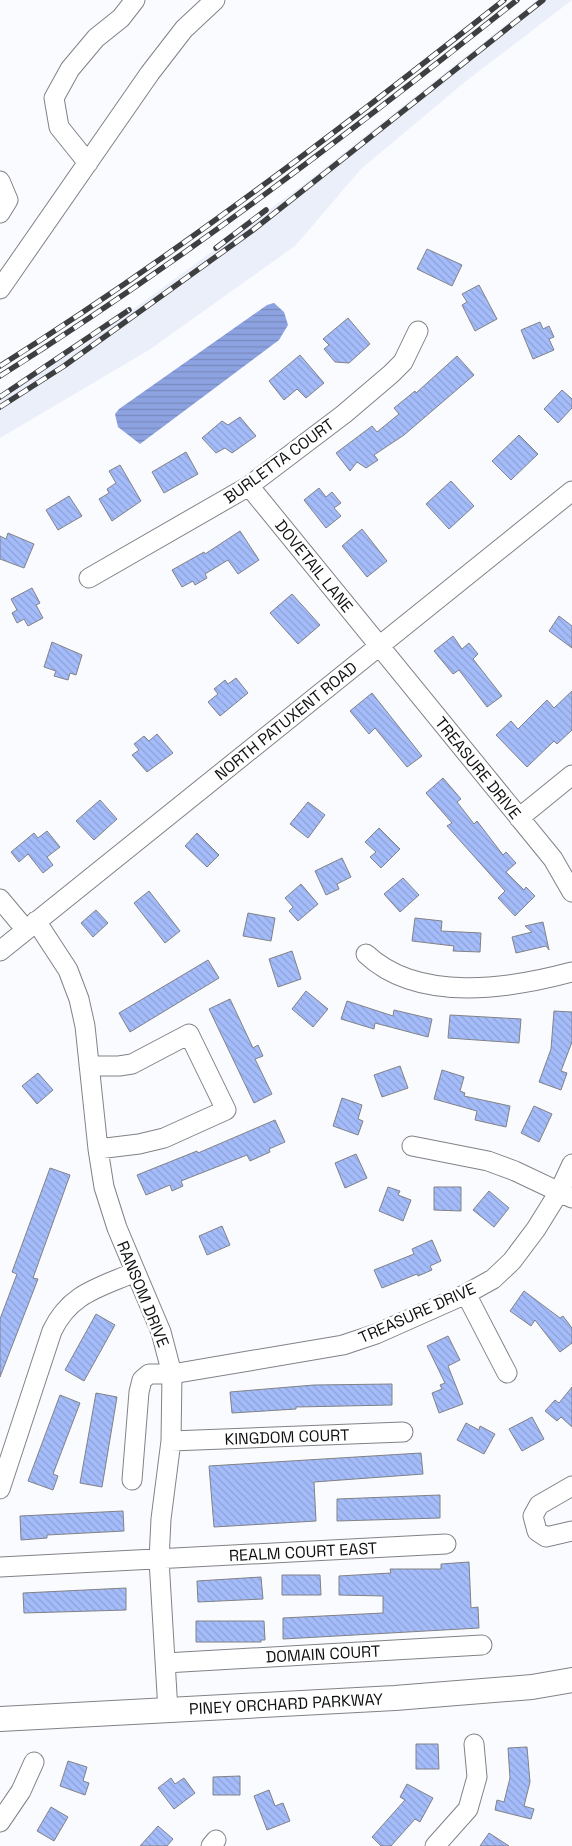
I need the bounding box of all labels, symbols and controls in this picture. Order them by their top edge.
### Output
street label: BURLETTA COURT [220,414,338,508]
street label: DOVETAIL LANE [270,515,358,617]
street label: NORTH PATUXENT ROAD [211,657,361,785]
street label: TREASURE DRIVE [430,713,526,823]
street label: RANSOM DRIVE [112,1238,174,1350]
street label: TREASURE DRIVE [355,1278,479,1348]
street label: KINGDOM COURT [224,1424,350,1450]
street label: REALM COURT EAST [228,1538,378,1566]
street label: DOMAIN COURT [265,1641,381,1667]
street label: PINEY ORCHARD PARKWAY [189,1688,384,1720]

